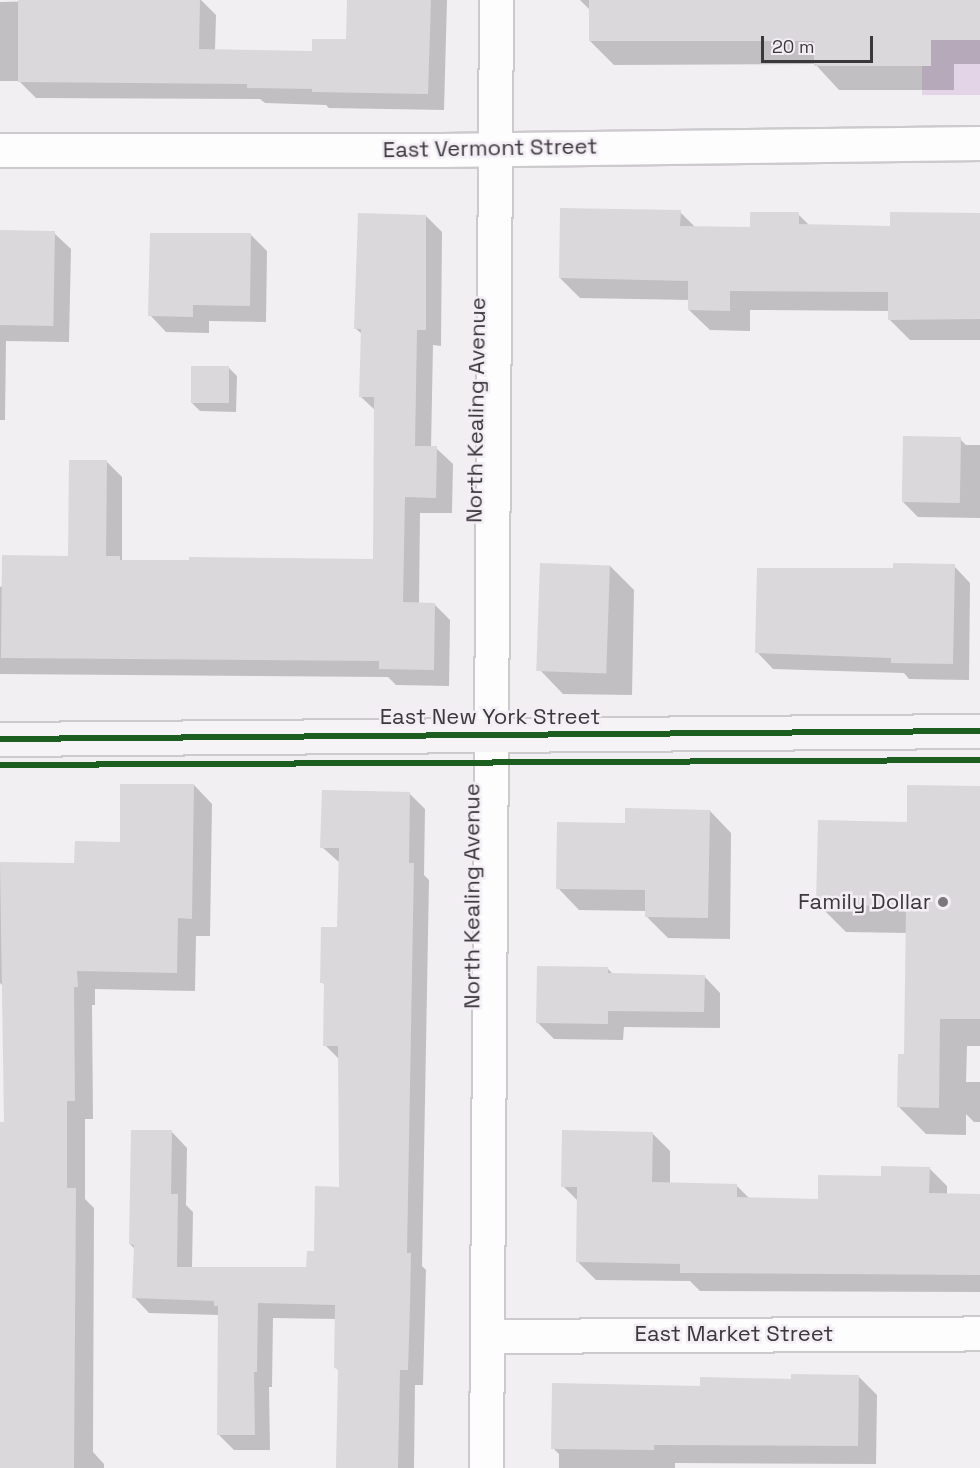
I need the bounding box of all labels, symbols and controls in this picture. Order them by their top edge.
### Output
scale bar [764,24,876,62]
text: 20 m [772,35,815,58]
street label: East Vermont Street [382,133,598,163]
street label: North Kealing Avenue [461,297,491,523]
street label: East New York Street [380,704,600,730]
street label: North Kealing Avenue [459,783,485,1009]
place label: Family Dollar [798,889,931,915]
marker: Family Dollar [936,895,950,909]
street label: East Market Street [635,1321,833,1347]

